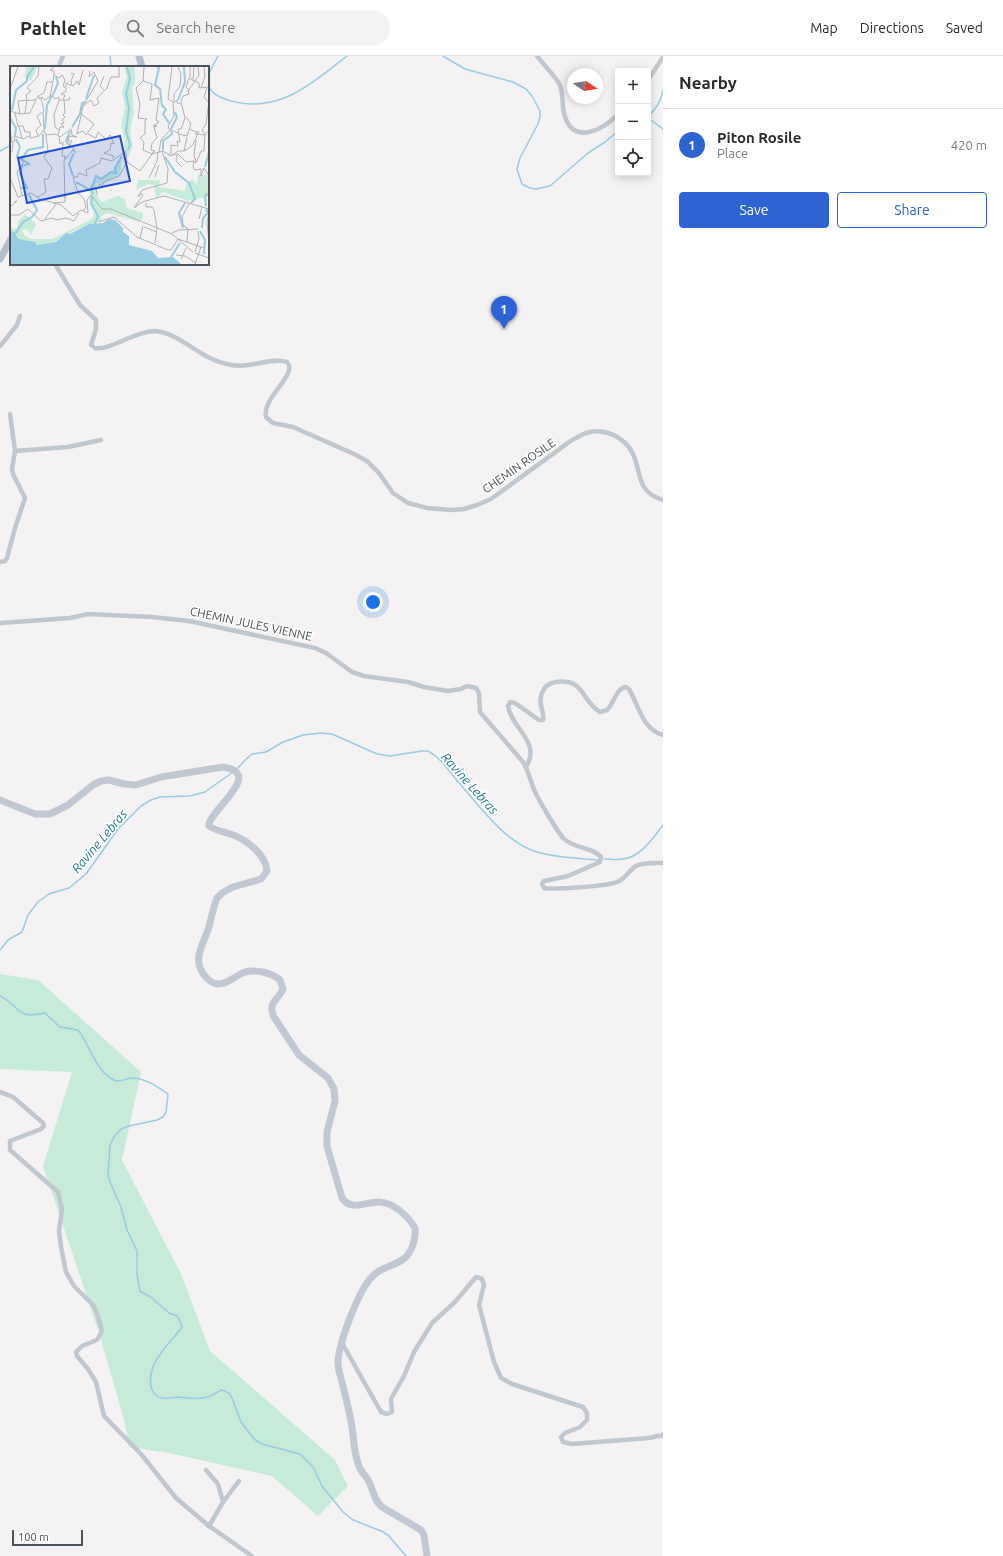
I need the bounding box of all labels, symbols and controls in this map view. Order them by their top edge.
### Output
search box [110,10,390,46]
text: Pathlet [20,17,86,39]
icon: search [124,17,146,39]
text: Search here [156,19,236,36]
text: Map [810,20,838,36]
text: Directions [860,20,924,36]
text: Saved [946,20,983,36]
inset map [10,66,209,265]
north arrow [567,68,603,104]
map controls [615,68,651,176]
button: + [615,68,651,104]
text: Nearby [679,73,737,92]
button: − [615,104,651,140]
text: Piton Rosile [717,129,801,146]
text: 1 [688,138,696,152]
text: 420 m [951,138,987,152]
button: locate [615,140,651,176]
text: Place [717,146,748,160]
button: Save [679,192,829,228]
button: Share [837,192,987,228]
pin: 1 [491,296,517,329]
street label: CHEMIN ROSILE [480,435,558,496]
your location [363,592,383,612]
street label: CHEMIN JULES VIENNE [189,604,314,643]
water label: Ravine Lebras [439,749,502,817]
water label: Ravine Lebras [69,806,130,875]
scale bar [12,1528,83,1547]
text: 100 m [18,1531,49,1543]

